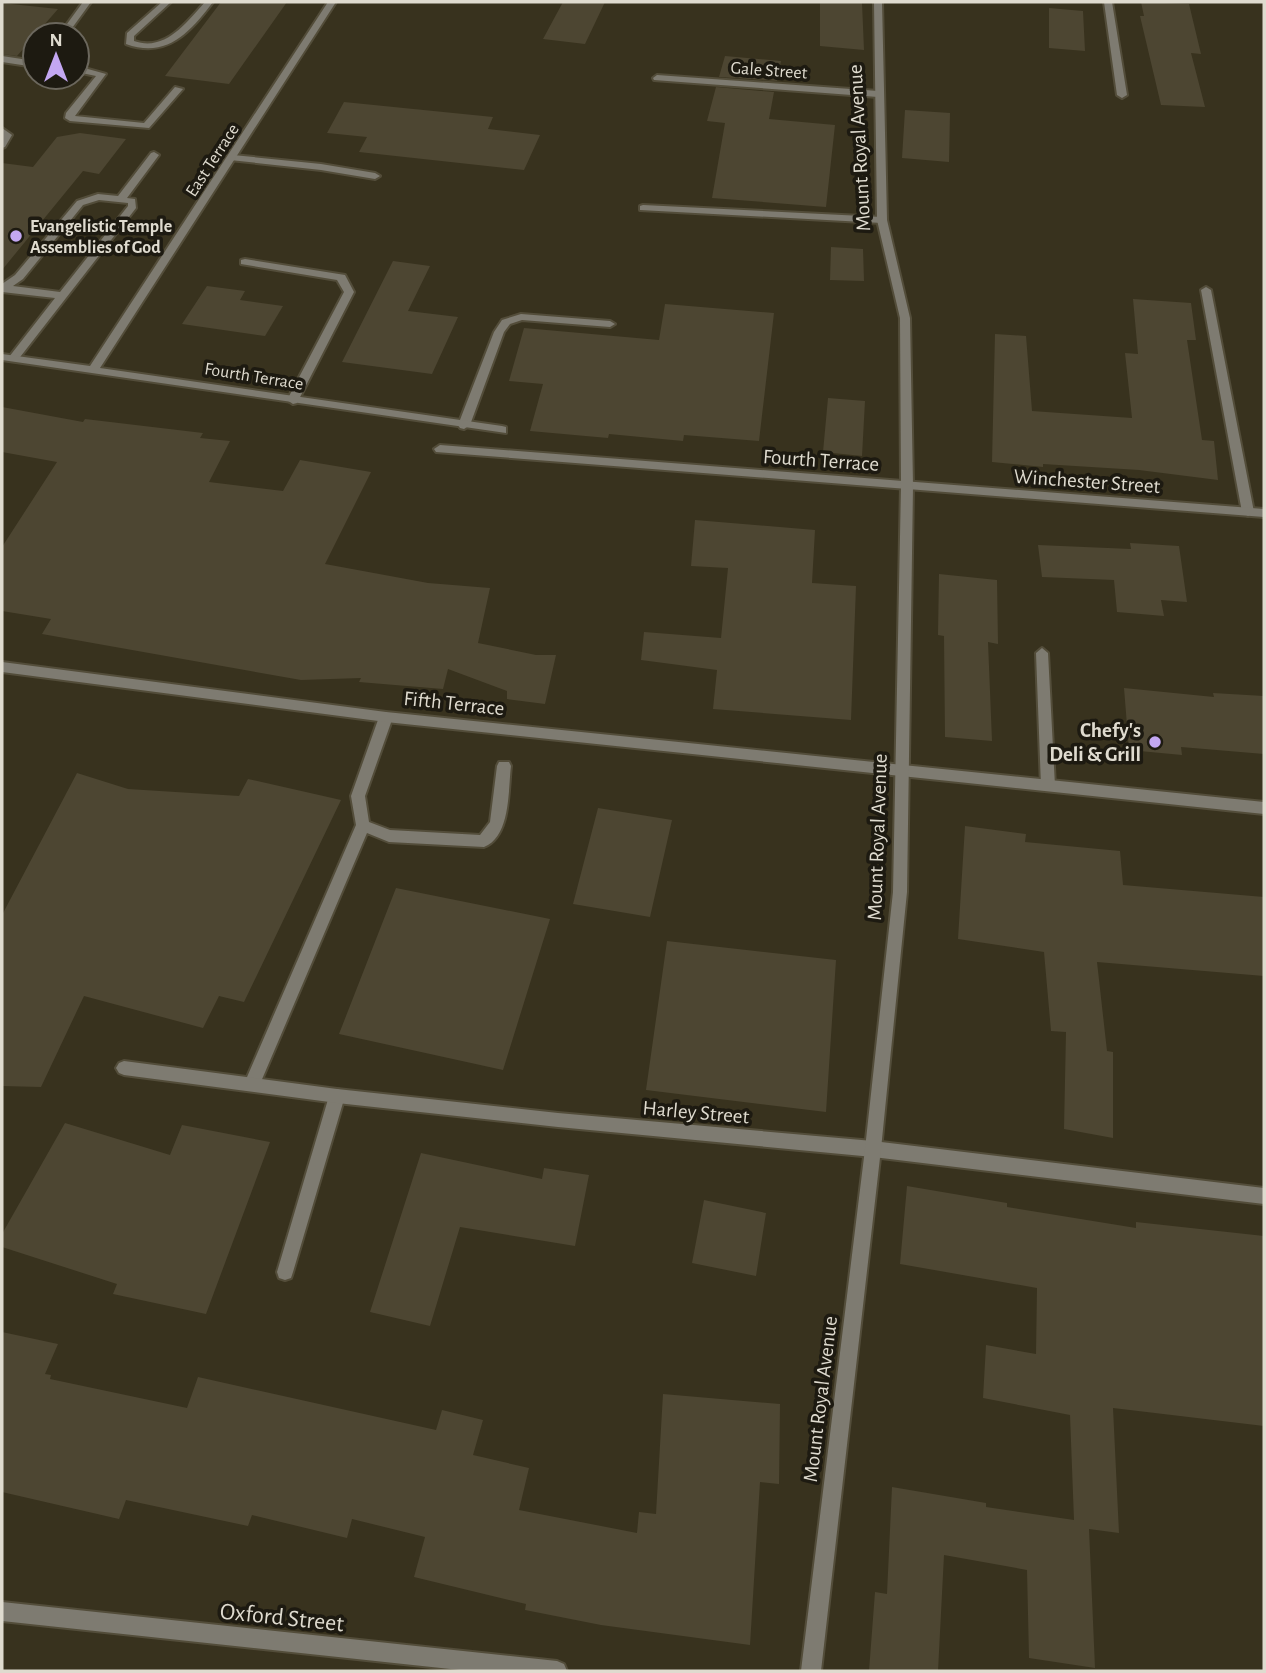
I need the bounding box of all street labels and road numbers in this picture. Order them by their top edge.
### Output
street label: Gale Street [730,59,808,83]
street label: Mount Royal Avenue [845,64,874,232]
street label: East Terrace [183,121,243,200]
street label: Fourth Terrace [203,360,305,394]
street label: Fourth Terrace [762,446,880,475]
street label: Winchester Street [1013,466,1161,497]
street label: Fifth Terrace [403,688,505,719]
street label: Mount Royal Avenue [864,753,891,921]
street label: Harley Street [642,1097,750,1128]
street label: Mount Royal Avenue [800,1315,841,1483]
street label: Oxford Street [219,1600,345,1636]

